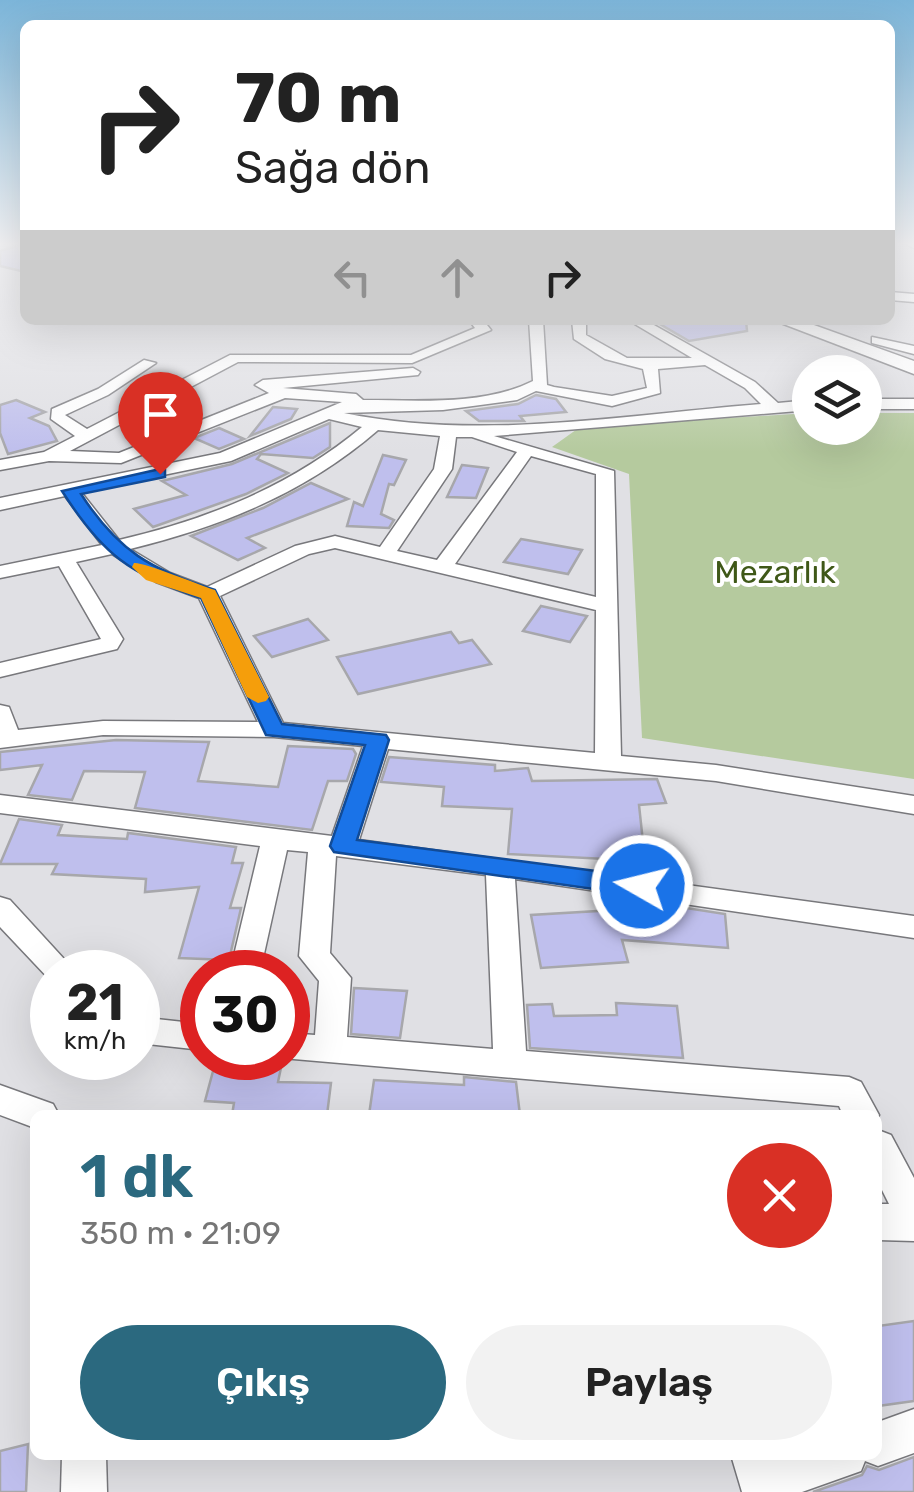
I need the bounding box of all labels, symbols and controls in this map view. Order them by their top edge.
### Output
text: 70 m [235,57,402,140]
icon: right [70,60,200,190]
text: Sağa dön [235,141,430,194]
icon: left [325,250,380,305]
icon: ahead [430,250,485,305]
icon: right [535,250,590,305]
map controls [792,355,882,445]
button: layers [792,355,882,445]
pin [118,372,203,475]
icon: arrive [133,387,188,442]
park label: Mezarlık [714,553,836,591]
position arrow [590,834,694,938]
speed limit sign: 30 [180,950,310,1080]
text: 21 [66,973,124,1033]
text: km/h [64,1026,126,1055]
text: 1 dk [80,1141,193,1212]
button: close [727,1143,832,1248]
text: 350 m · 21:09 [80,1214,281,1252]
button: Çıkış [80,1325,446,1440]
button: Paylaş [466,1325,832,1440]

